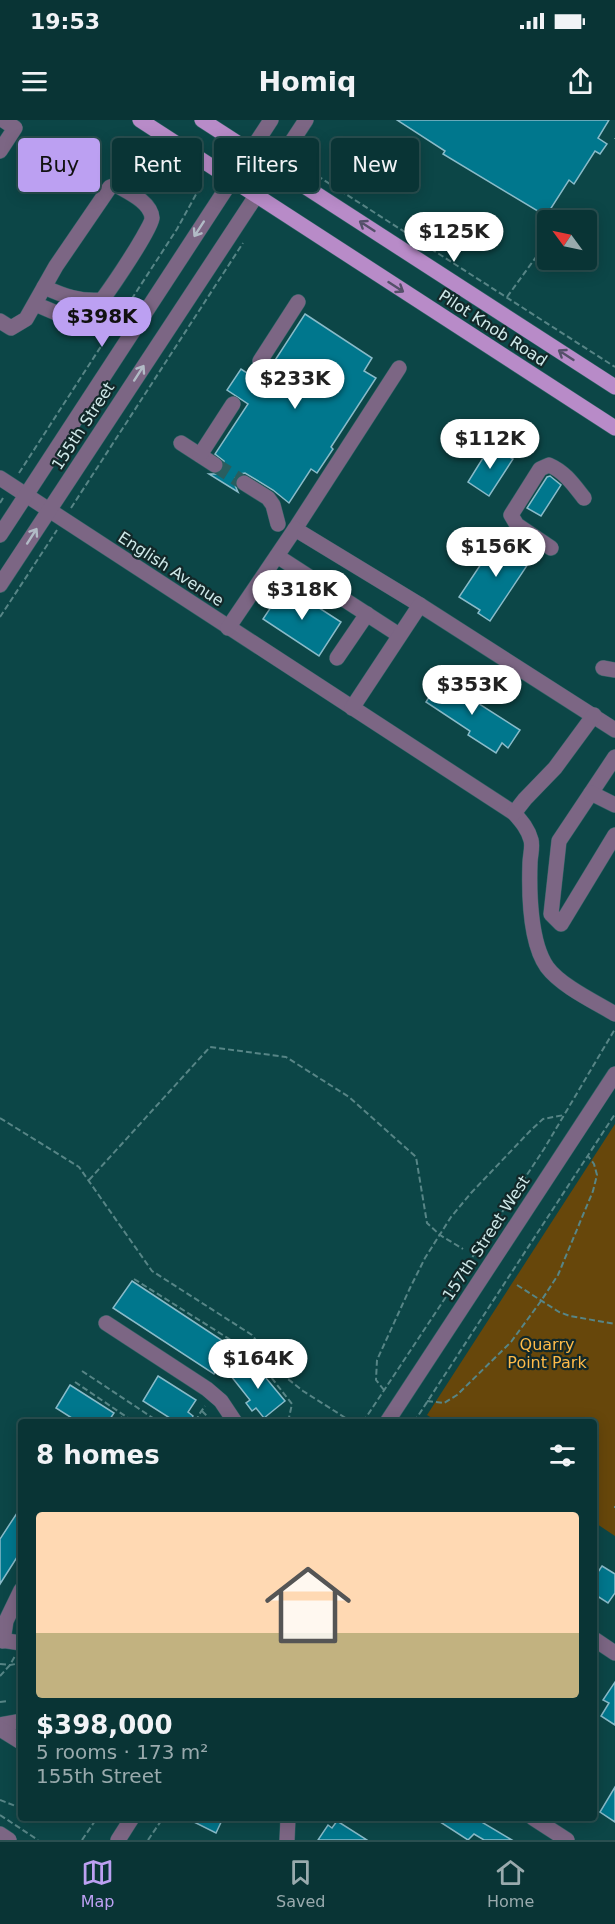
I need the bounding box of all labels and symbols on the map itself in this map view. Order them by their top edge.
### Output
north arrow [537,210,597,270]
pin: $125K [412,212,496,263]
one-way arrow [193,220,205,237]
one-way arrow [359,220,376,232]
one-way arrow [387,281,404,293]
street label: Pilot Knob Road [435,286,551,370]
pin: $398K [60,297,144,348]
one-way arrow [558,349,575,361]
pin: $233K [253,359,337,410]
one-way arrow [133,365,145,382]
street label: 155th Street [48,379,118,473]
pin: $112K [448,419,532,470]
pin: $156K [454,527,538,578]
one-way arrow [26,528,38,544]
street label: English Avenue [115,528,227,610]
pin: $318K [260,570,344,621]
pin: $353K [430,665,514,716]
street label: 157th Street West [439,1172,533,1304]
park label: Quarry Point Park [507,1335,587,1372]
pin: $164K [216,1339,300,1390]

